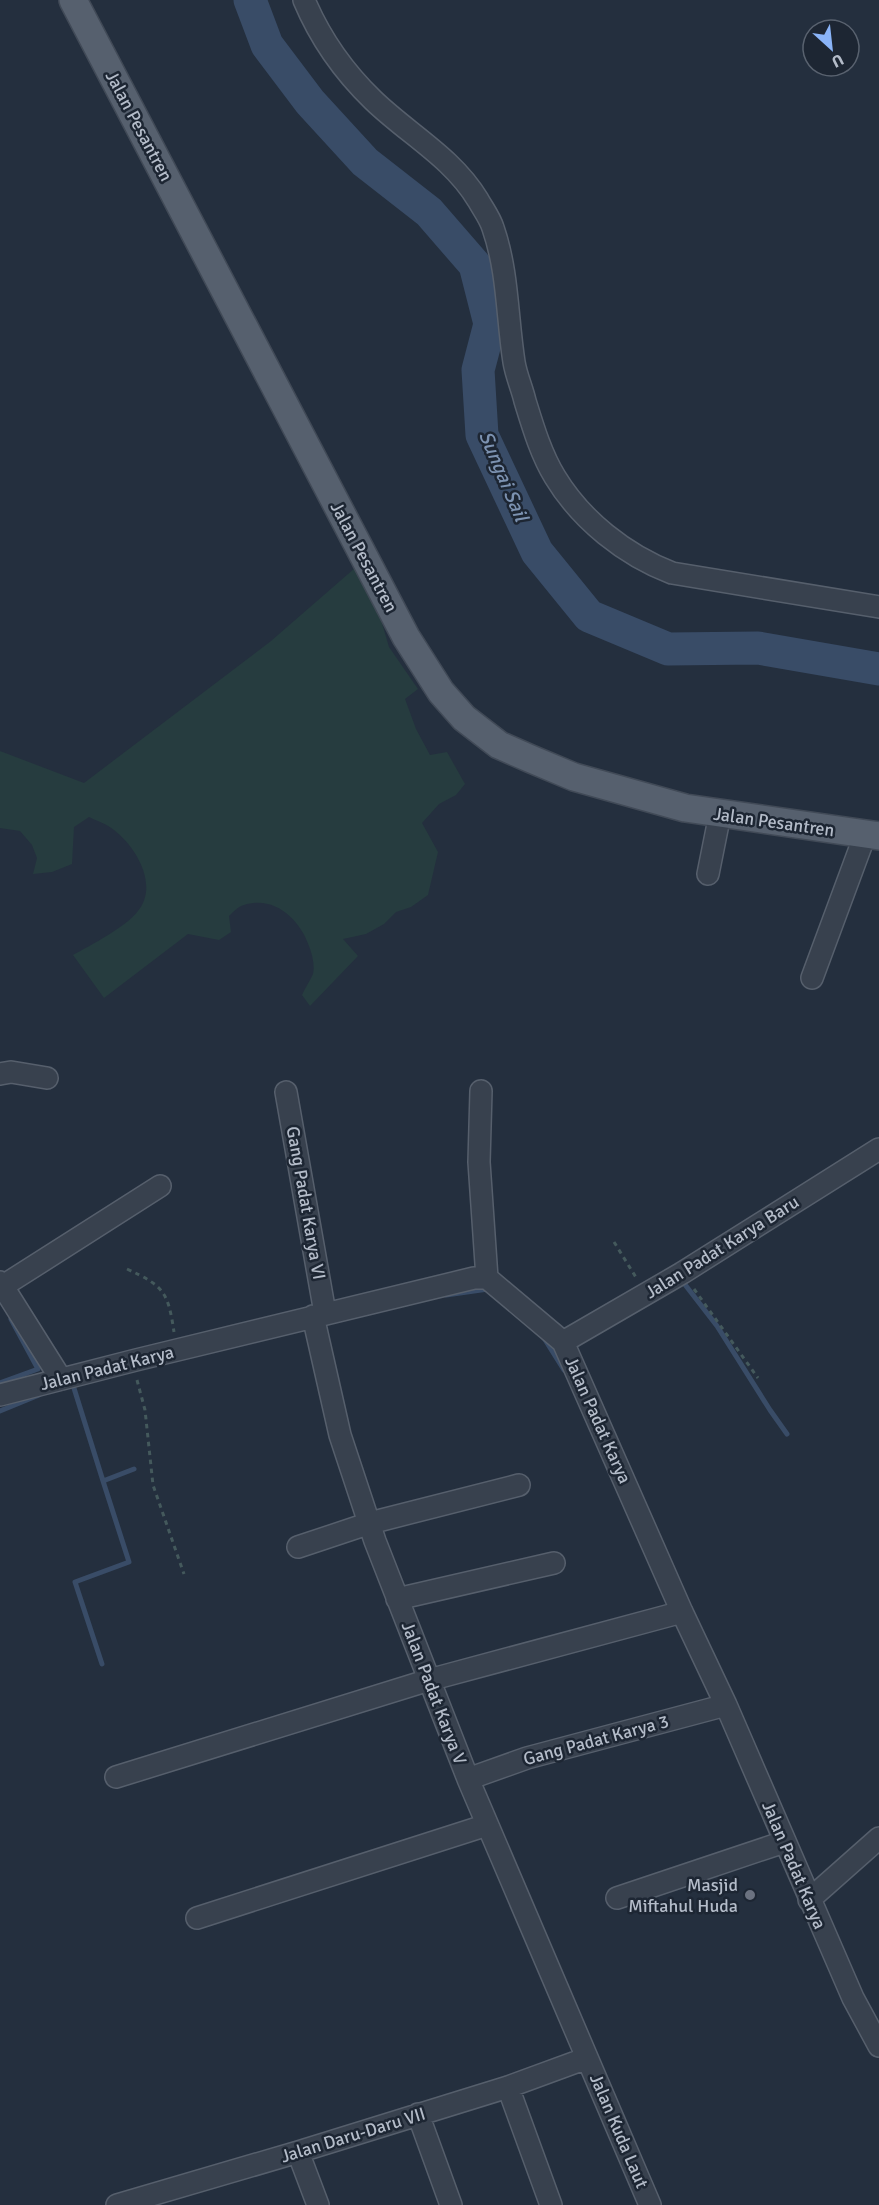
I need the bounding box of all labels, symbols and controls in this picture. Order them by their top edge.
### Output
north arrow [801,18,861,78]
text: U [828,49,847,72]
street label: Jalan Pesantren [101,67,177,185]
water label: Sungai Sail [473,427,535,527]
street label: Jalan Pesantren [326,498,402,616]
street label: Jalan Pesantren [712,803,836,841]
street label: Gang Padat Karya VI [282,1125,330,1281]
street label: Jalan Padat Karya Baru [641,1191,803,1303]
street label: Jalan Padat Karya [38,1341,176,1395]
street label: Jalan Padat Karya [560,1353,636,1487]
street label: Jalan Padat Karya V [397,1619,472,1768]
street label: Gang Padat Karya 3 [521,1710,671,1770]
street label: Jalan Padat Karya [757,1798,831,1932]
place label: Masjid Miftahul Huda [628,1874,738,1917]
marker: Masjid Miftahul Huda [743,1888,757,1902]
street label: Jalan Kuda Laut [585,2070,653,2192]
street label: Jalan Daru-Daru VII [278,2103,428,2167]

